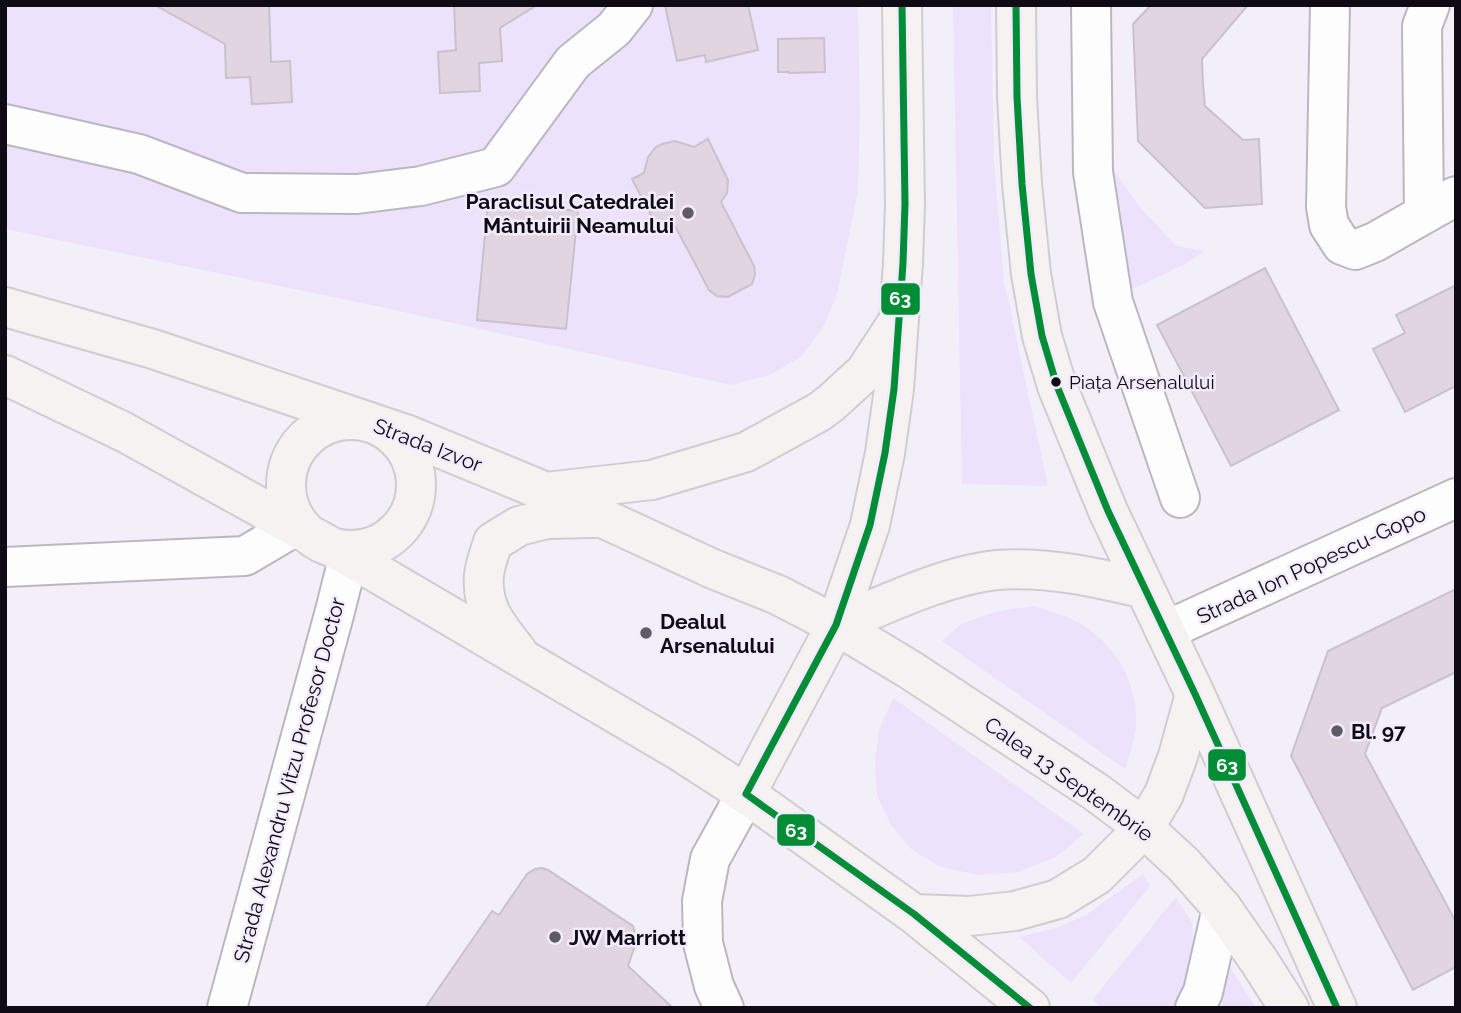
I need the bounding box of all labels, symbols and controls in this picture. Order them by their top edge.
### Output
place label: Paraclisul Catedralei Mântuirii Neamului [465,189,674,238]
marker: Paraclisul Catedralei Mântuirii Neamului [680,205,696,221]
line badge: 63 [880,282,921,316]
text: 63 [889,287,911,309]
place label: Piața Arsenalului [1069,371,1215,393]
marker: Piața Arsenalului [1049,375,1063,389]
street label: Strada Izvor [370,413,486,477]
street label: Strada Ion Popescu-Gopo [1192,501,1430,629]
street label: Strada Alexandru Vitzu Profesor Doctor [228,594,350,965]
place label: Dealul Arsenalului [660,609,775,658]
marker: Dealul Arsenalului [638,625,654,641]
street label: Calea 13 Septembrie [980,711,1158,847]
place label: Bl. 97 [1351,719,1406,744]
marker: Bl. 97 [1329,723,1345,739]
line badge: 63 [1207,748,1247,782]
text: 63 [1216,754,1238,776]
line badge: 63 [776,813,816,847]
text: 63 [785,819,807,841]
place label: JW Marriott [569,925,686,950]
marker: JW Marriott [547,929,563,945]

